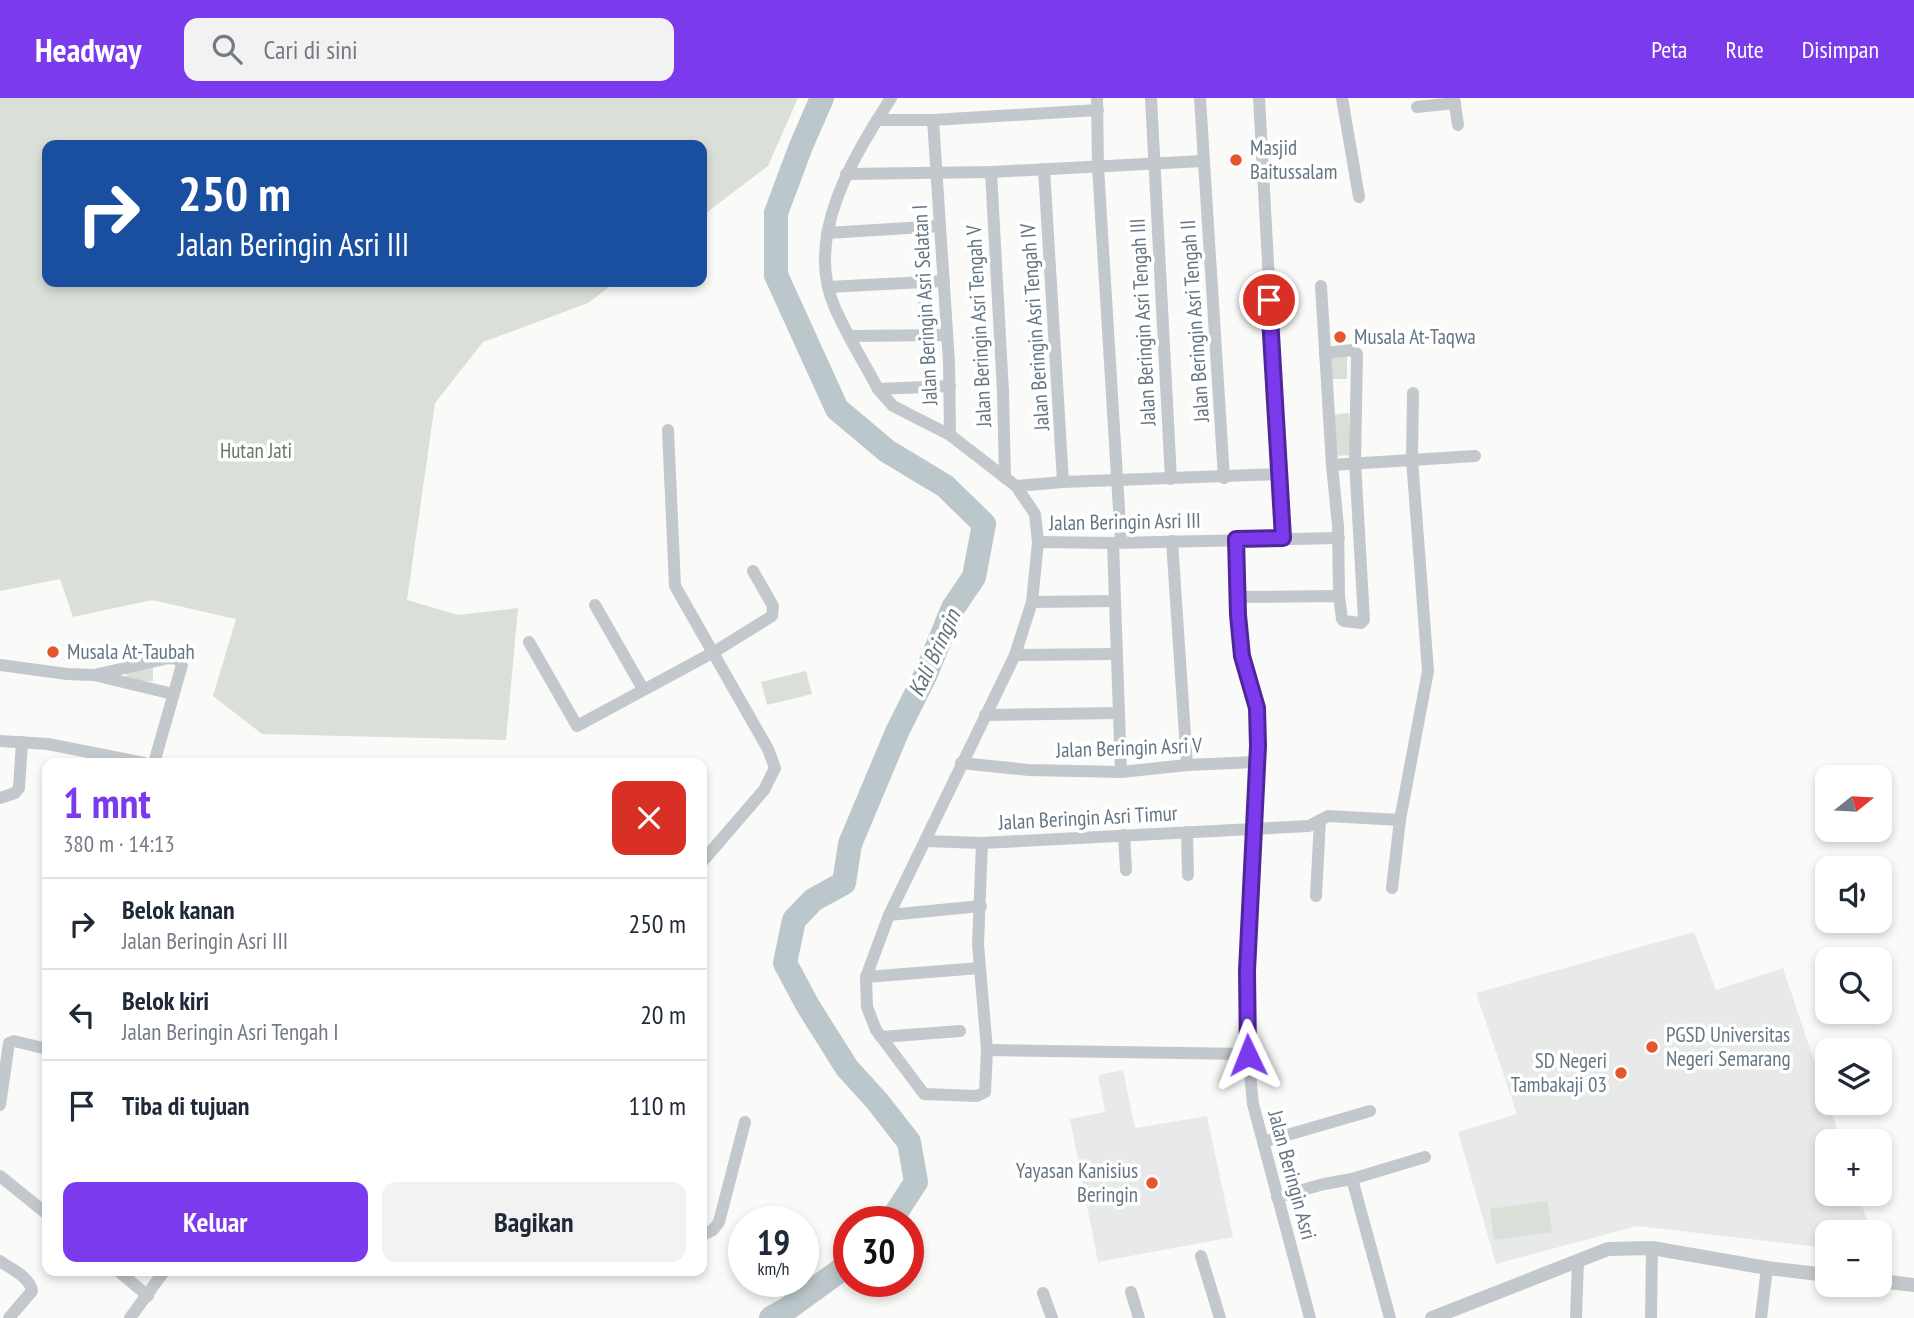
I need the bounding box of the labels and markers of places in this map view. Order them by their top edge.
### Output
place label: Masjid Baitussalam [1250,134,1337,185]
marker: Masjid Baitussalam [1228,152,1244,168]
pin [1239,270,1299,330]
place label: Musala At-Taqwa [1354,323,1476,350]
marker: Musala At-Taqwa [1332,329,1348,345]
place label: Musala At-Taubah [67,638,195,665]
marker: Musala At-Taubah [45,644,61,660]
place label: PGSD Universitas Negeri Semarang [1666,1021,1791,1072]
marker: PGSD Universitas Negeri Semarang [1644,1039,1660,1055]
place label: SD Negeri Tambakaji 03 [1511,1047,1607,1098]
marker: SD Negeri Tambakaji 03 [1613,1065,1629,1081]
place label: Yayasan Kanisius Beringin [1016,1157,1138,1208]
marker: Yayasan Kanisius Beringin [1144,1175,1160,1191]

